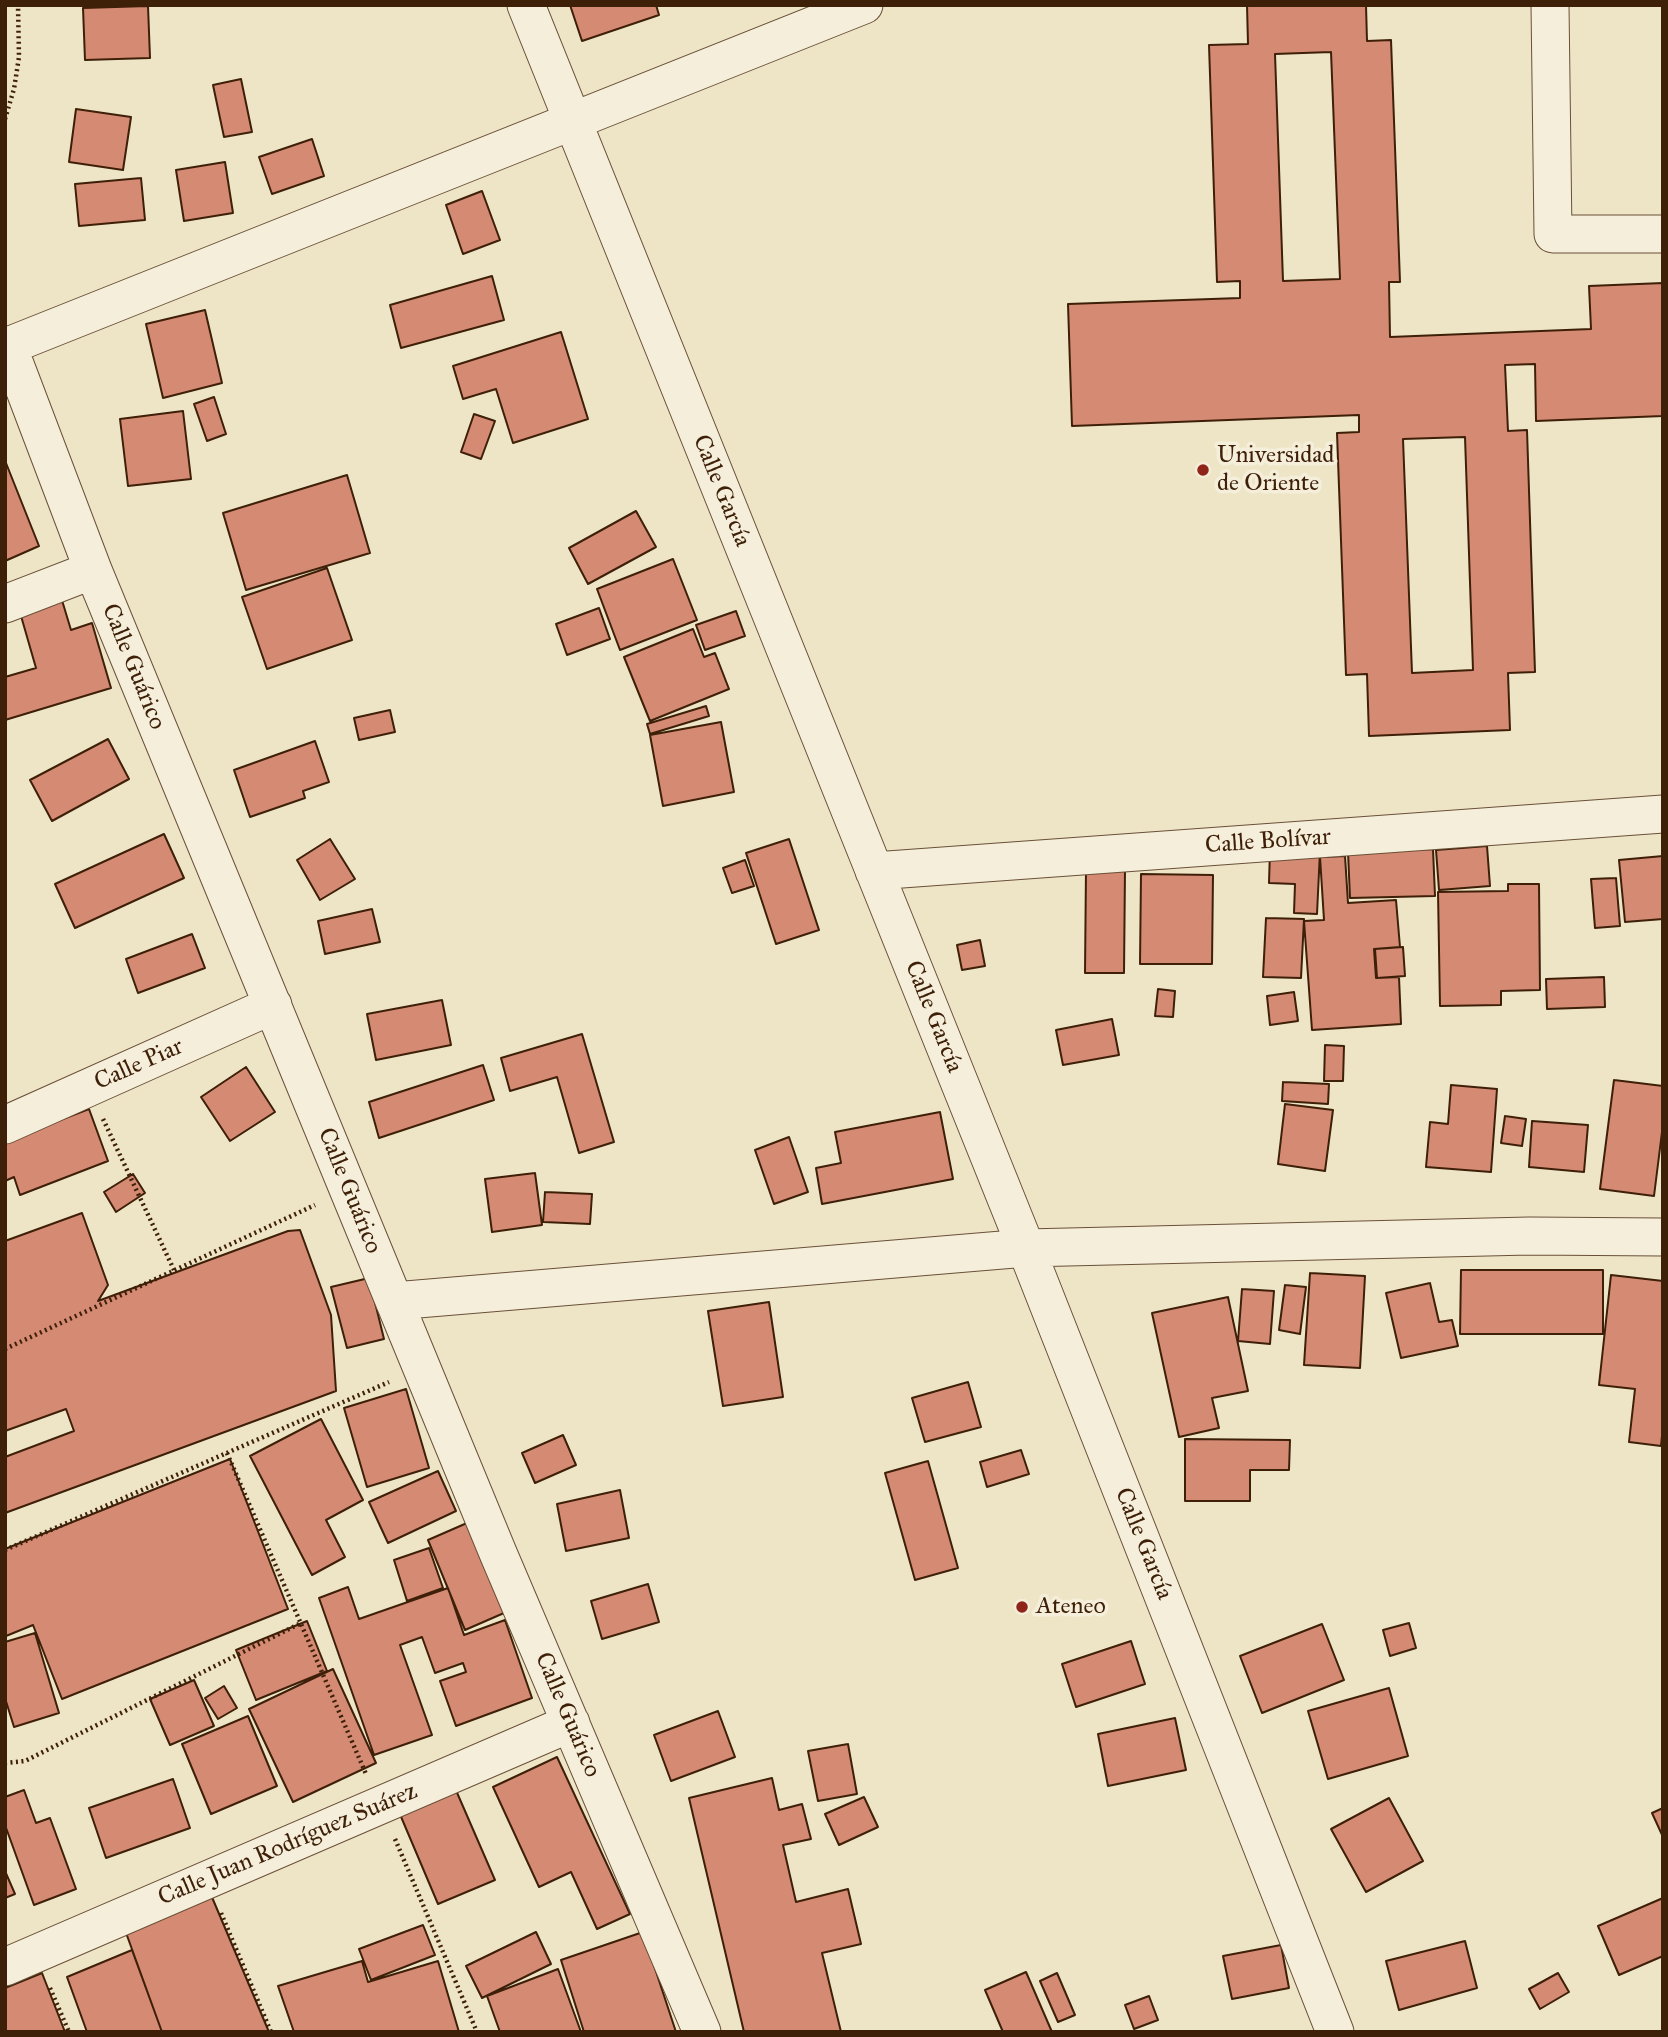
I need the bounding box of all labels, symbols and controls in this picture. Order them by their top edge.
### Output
street label: Calle García [686,431,756,551]
place label: Universidad de Oriente [1217,442,1334,498]
marker: Universidad de Oriente [1195,462,1211,478]
street label: Calle Guárico [95,600,171,734]
street label: Calle Bolívar [1204,823,1332,861]
street label: Calle García [898,957,968,1077]
street label: Calle Piar [90,1033,188,1097]
street label: Calle Guárico [311,1124,387,1258]
street label: Calle García [1108,1484,1178,1604]
place label: Ateneo [1036,1593,1106,1621]
marker: Ateneo [1014,1599,1030,1615]
street label: Calle Guárico [528,1648,606,1782]
street label: Calle Juan Rodríguez Suárez [154,1777,422,1913]

